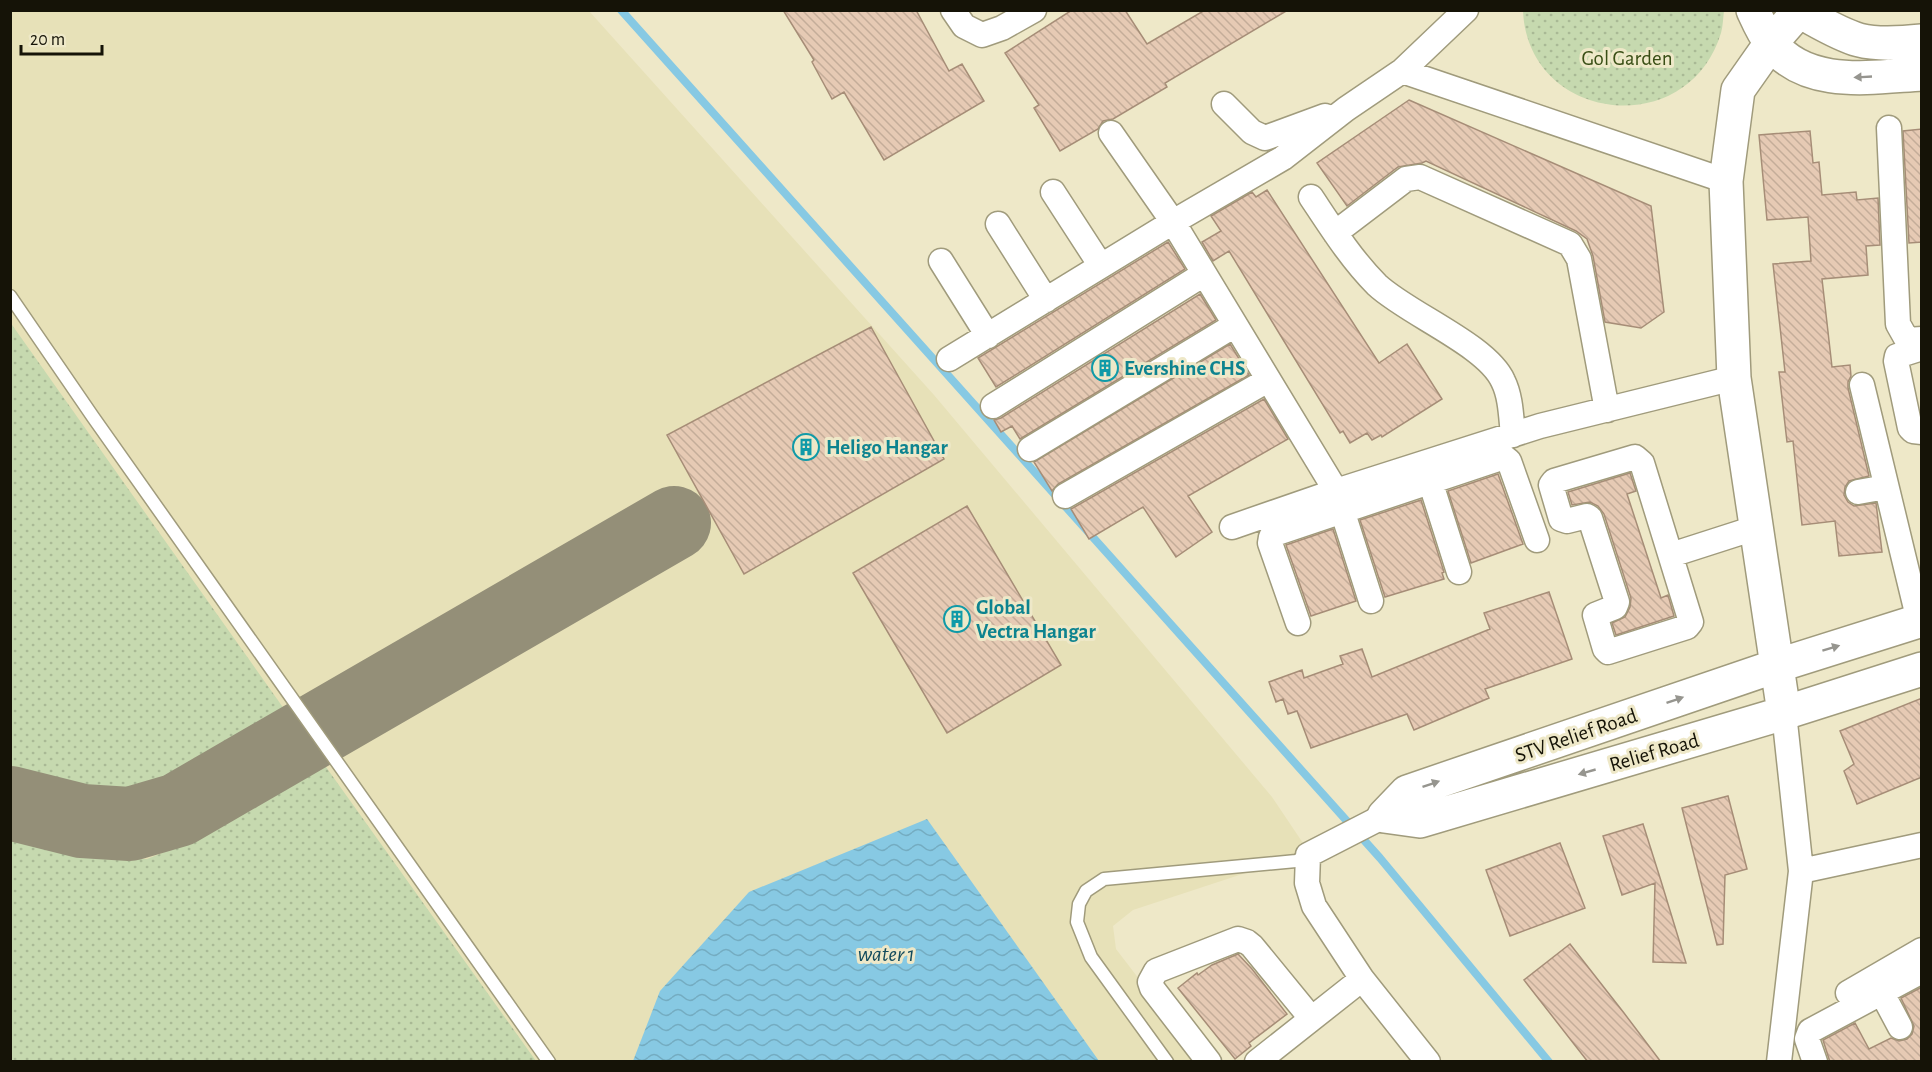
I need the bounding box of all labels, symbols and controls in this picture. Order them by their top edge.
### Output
scale bar [21,18,102,56]
text: 20 m [30,31,65,49]
park label: Gol Garden [1581,48,1673,69]
one-way arrow [1854,72,1873,81]
building icon: Evershine CHS [1090,353,1120,383]
place label: Evershine CHS [1124,358,1245,379]
building icon: Heligo Hangar [791,432,821,462]
place label: Heligo Hangar [826,437,949,458]
place label: Global Vectra Hangar [976,597,1096,642]
building icon: Global Vectra Hangar [942,604,972,634]
one-way arrow [1822,643,1840,653]
one-way arrow [1666,695,1684,705]
street label: STV Relief Road [1513,705,1640,766]
street label: Relief Road [1607,730,1701,775]
one-way arrow [1578,768,1596,777]
one-way arrow [1422,779,1440,789]
water label: water 1 [857,943,915,965]

